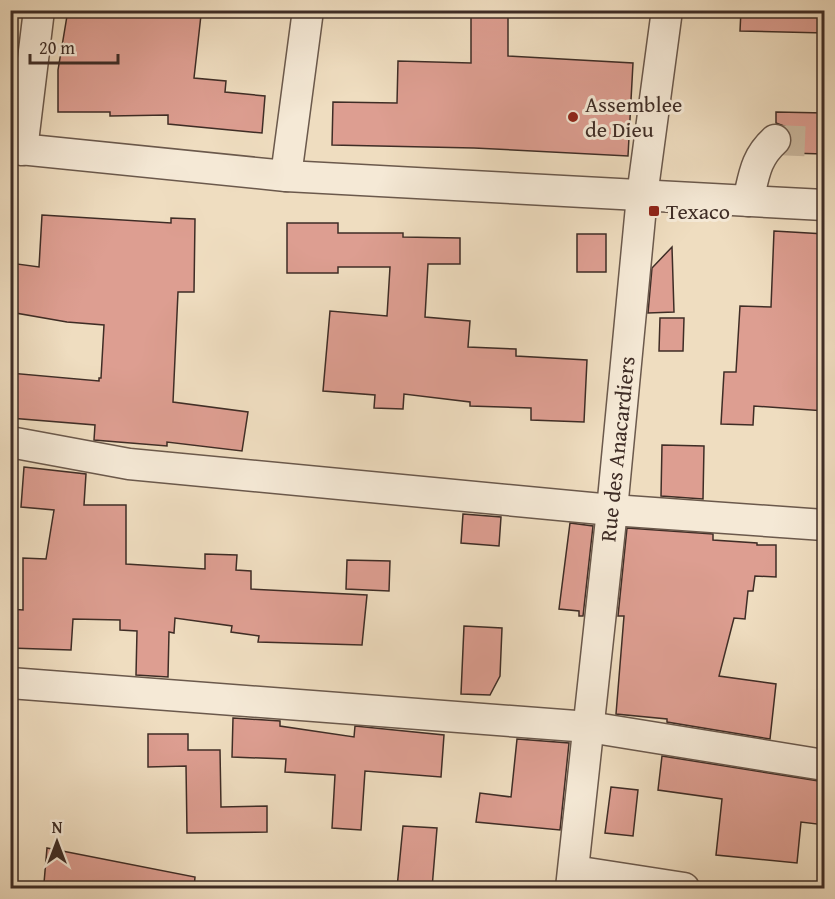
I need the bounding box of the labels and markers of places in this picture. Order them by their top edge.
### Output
place label: Assemblee de Dieu [585,88,682,145]
marker: Assemblee de Dieu [566,110,580,124]
place label: Texaco [666,195,730,227]
marker: Texaco [647,204,661,218]

